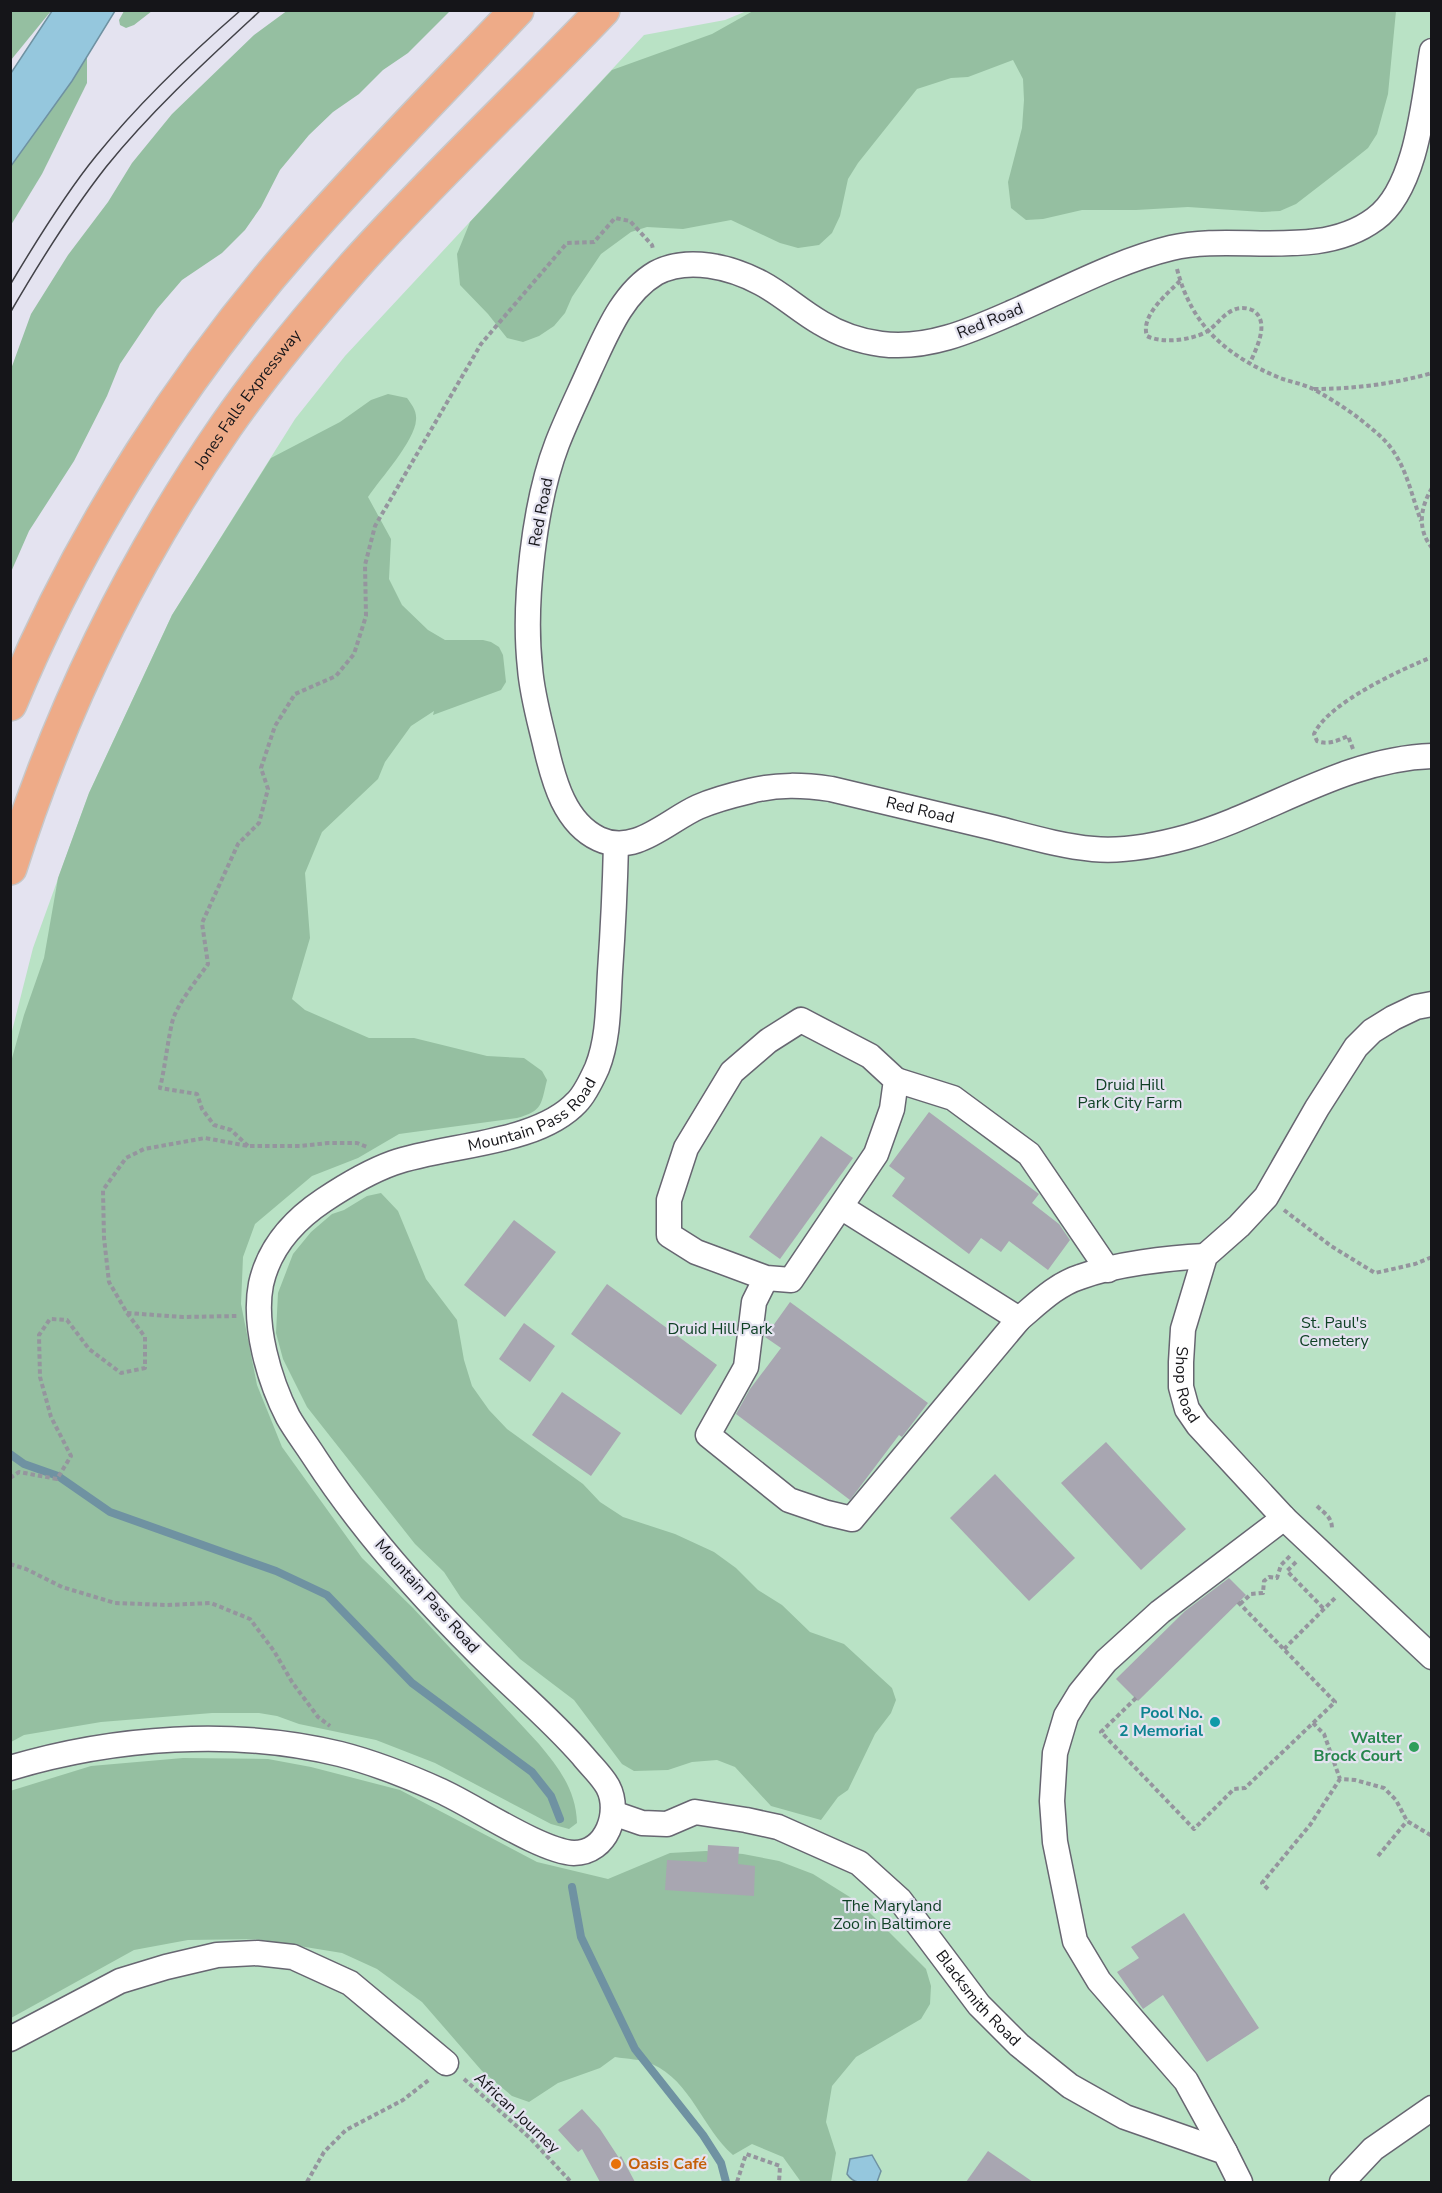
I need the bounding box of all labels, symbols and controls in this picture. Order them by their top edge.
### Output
street label: Red Road [954,298,1026,344]
street label: Jones Falls Expressway [189,324,307,474]
street label: Red Road [524,476,558,548]
street label: Red Road [884,791,956,829]
street label: Mountain Pass Road [466,1074,602,1157]
park label: Druid Hill Park City Farm [1078,1074,1182,1114]
park label: St. Paul's Cemetery [1299,1312,1369,1352]
park label: Druid Hill Park [667,1318,774,1340]
street label: Shop Road [1170,1346,1205,1428]
street label: Mountain Pass Road [370,1534,484,1658]
place label: Pool No. 2 Memorial [1119,1702,1203,1742]
marker: Pool No. 2 Memorial [1208,1715,1222,1729]
place label: Walter Brock Court [1314,1727,1403,1767]
marker: Walter Brock Court [1407,1740,1421,1754]
park label: The Maryland Zoo in Baltimore [833,1895,951,1935]
street label: Blacksmith Road [930,1946,1025,2051]
street label: African Journey [469,2067,565,2159]
place label: Oasis Café [628,2153,707,2175]
marker: Oasis Café [609,2157,623,2171]

